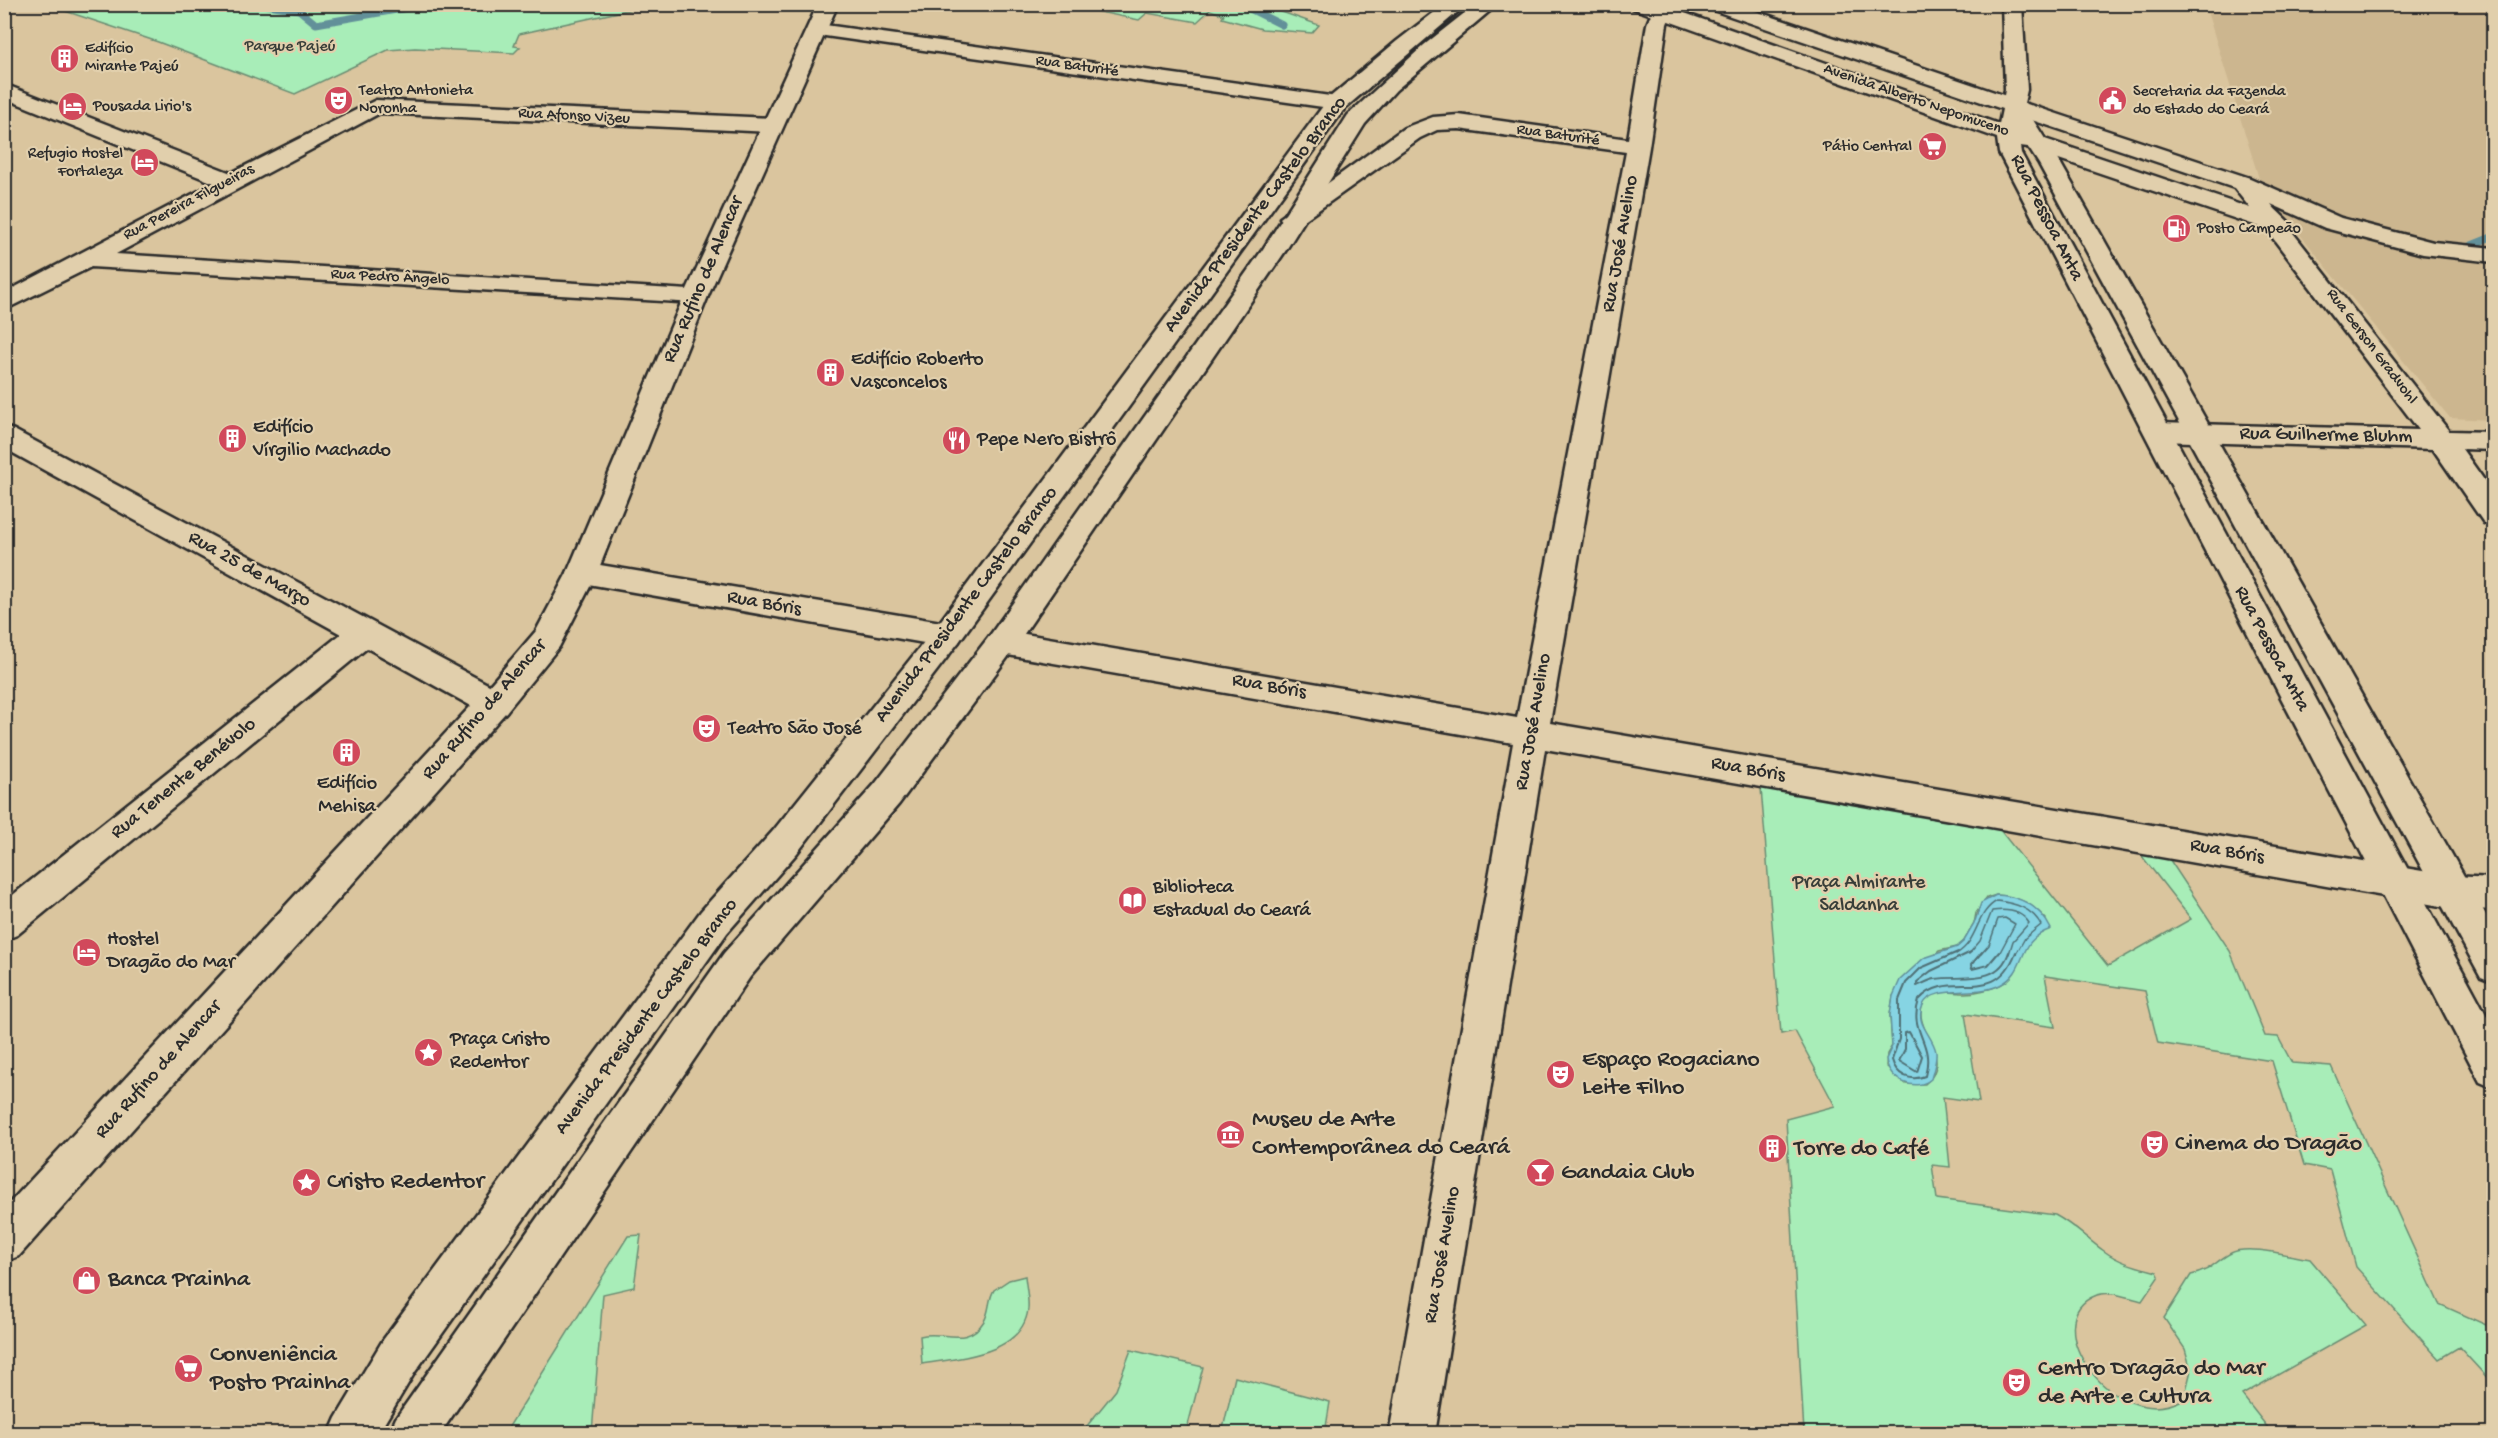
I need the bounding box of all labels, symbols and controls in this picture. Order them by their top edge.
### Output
park label: Parque Pajeú [244,38,336,57]
place label: Edifício Mirante Pajeú [85,40,179,77]
building icon: Edifício Mirante Pajeú [48,42,80,74]
street label: Rua Baturité [1034,52,1120,82]
street label: Avenida Alberto Nepomuceno [1821,60,2011,142]
place label: Teatro Antonieta Noronha [358,82,474,119]
place label: Secretaria da Fazenda do Estado do Ceará [2133,83,2287,120]
theatre icon: Teatro Antonieta Noronha [322,84,354,116]
public building icon: Secretaria da Fazenda do Estado do Ceará [2096,85,2128,117]
hotel icon: Pousada Lirio's [56,91,88,123]
street label: Avenida Presidente Castelo Branco [1160,92,1352,338]
place label: Pousada Lirio's [92,98,192,117]
street label: Rua Afonso Vizeu [518,105,631,129]
street label: Rua Baturité [1515,121,1601,151]
supermarket icon: Pátio Central [1917,131,1949,163]
place label: Pátio Central [1822,138,1912,157]
place label: Refugio Hostel Fortaleza [28,145,124,182]
hotel icon: Refugio Hostel Fortaleza [128,147,160,179]
street label: Rua Pessoa Anta [2004,151,2088,286]
street label: Rua Pereira Filgueiras [120,160,259,246]
street label: Rua José Avelino [1598,174,1644,314]
street label: Rua Rufino de Alencar [659,192,750,367]
fuel station icon: Posto Campeão [2160,213,2192,245]
place label: Posto Campeão [2196,220,2301,239]
street label: Rua Pedro Ângelo [330,263,450,291]
street label: Rua Gerson Gradvohl [2321,286,2421,408]
place label: Edifício Roberto Vasconcelos [850,349,984,395]
building icon: Edifício Roberto Vasconcelos [814,356,846,388]
place label: Edifício Vírgilio Machado [252,417,391,463]
building icon: Edifício Vírgilio Machado [216,423,248,455]
street label: Rua Guilherme Bluhm [2239,423,2413,449]
restaurant icon: Pepe Nero Bistrô [940,424,972,456]
place label: Pepe Nero Bistrô [976,429,1116,452]
street label: Avenida Presidente Castelo Branco [871,482,1063,728]
street label: Rua 25 de Março [184,527,314,613]
street label: Rua Pessoa Anta [2228,582,2314,716]
street label: Rua Bóris [725,586,804,622]
street label: Rua Rufino de Alencar [418,634,553,785]
street label: Rua José Avelino [1511,652,1557,792]
street label: Rua Bóris [1230,669,1309,705]
street label: Rua Tenente Benévolo [107,713,261,845]
theatre icon: Teatro São José [691,713,723,745]
place label: Teatro São José [727,718,862,741]
building icon: Edifício Mehisa [331,737,363,769]
street label: Rua Bóris [1709,752,1788,788]
place label: Edifício Mehisa [317,773,377,819]
street label: Rua Bóris [2188,834,2267,870]
park label: Praça Almirante Saldanha [1792,872,1926,918]
place label: Biblioteca Estadual do Ceará [1152,877,1312,923]
library icon: Biblioteca Estadual do Ceará [1116,884,1148,916]
street label: Avenida Presidente Castelo Branco [551,894,743,1140]
place label: Hostel Dragão do Mar [105,929,237,975]
hotel icon: Hostel Dragão do Mar [70,936,102,968]
street label: Rua Rufino de Alencar [91,995,229,1144]
place label: Praça Cristo Redentor [449,1029,550,1075]
place icon: Praça Cristo Redentor [413,1036,445,1068]
place label: Espaço Rogaciano Leite Filho [1582,1046,1760,1103]
theatre icon: Espaço Rogaciano Leite Filho [1545,1058,1577,1090]
place label: Museu de Arte Contemporânea do Ceará [1252,1106,1510,1163]
museum icon: Museu de Arte Contemporânea do Ceará [1215,1118,1247,1150]
theatre icon: Cinema do Dragão [2138,1128,2170,1160]
place label: Cinema do Dragão [2175,1130,2362,1159]
building icon: Torre do Café [1757,1133,1789,1165]
place label: Torre do Café [1792,1135,1930,1164]
bar icon: Gandaia Club [1524,1157,1556,1189]
place label: Gandaia Club [1561,1159,1695,1188]
place icon: Cristo Redentor [290,1166,322,1198]
place label: Cristo Redentor [327,1168,487,1197]
street label: Rua José Avelino [1420,1185,1466,1325]
shop icon: Banca Prainha [71,1264,103,1296]
place label: Banca Prainha [107,1266,251,1295]
place label: Conveniência Posto Prainha [209,1341,351,1398]
supermarket icon: Conveniência Posto Prainha [173,1353,205,1385]
place label: Centro Dragão do Mar de Arte e Cultura [2038,1355,2267,1412]
theatre icon: Centro Dragão do Mar de Arte e Cultura [2001,1367,2033,1399]

